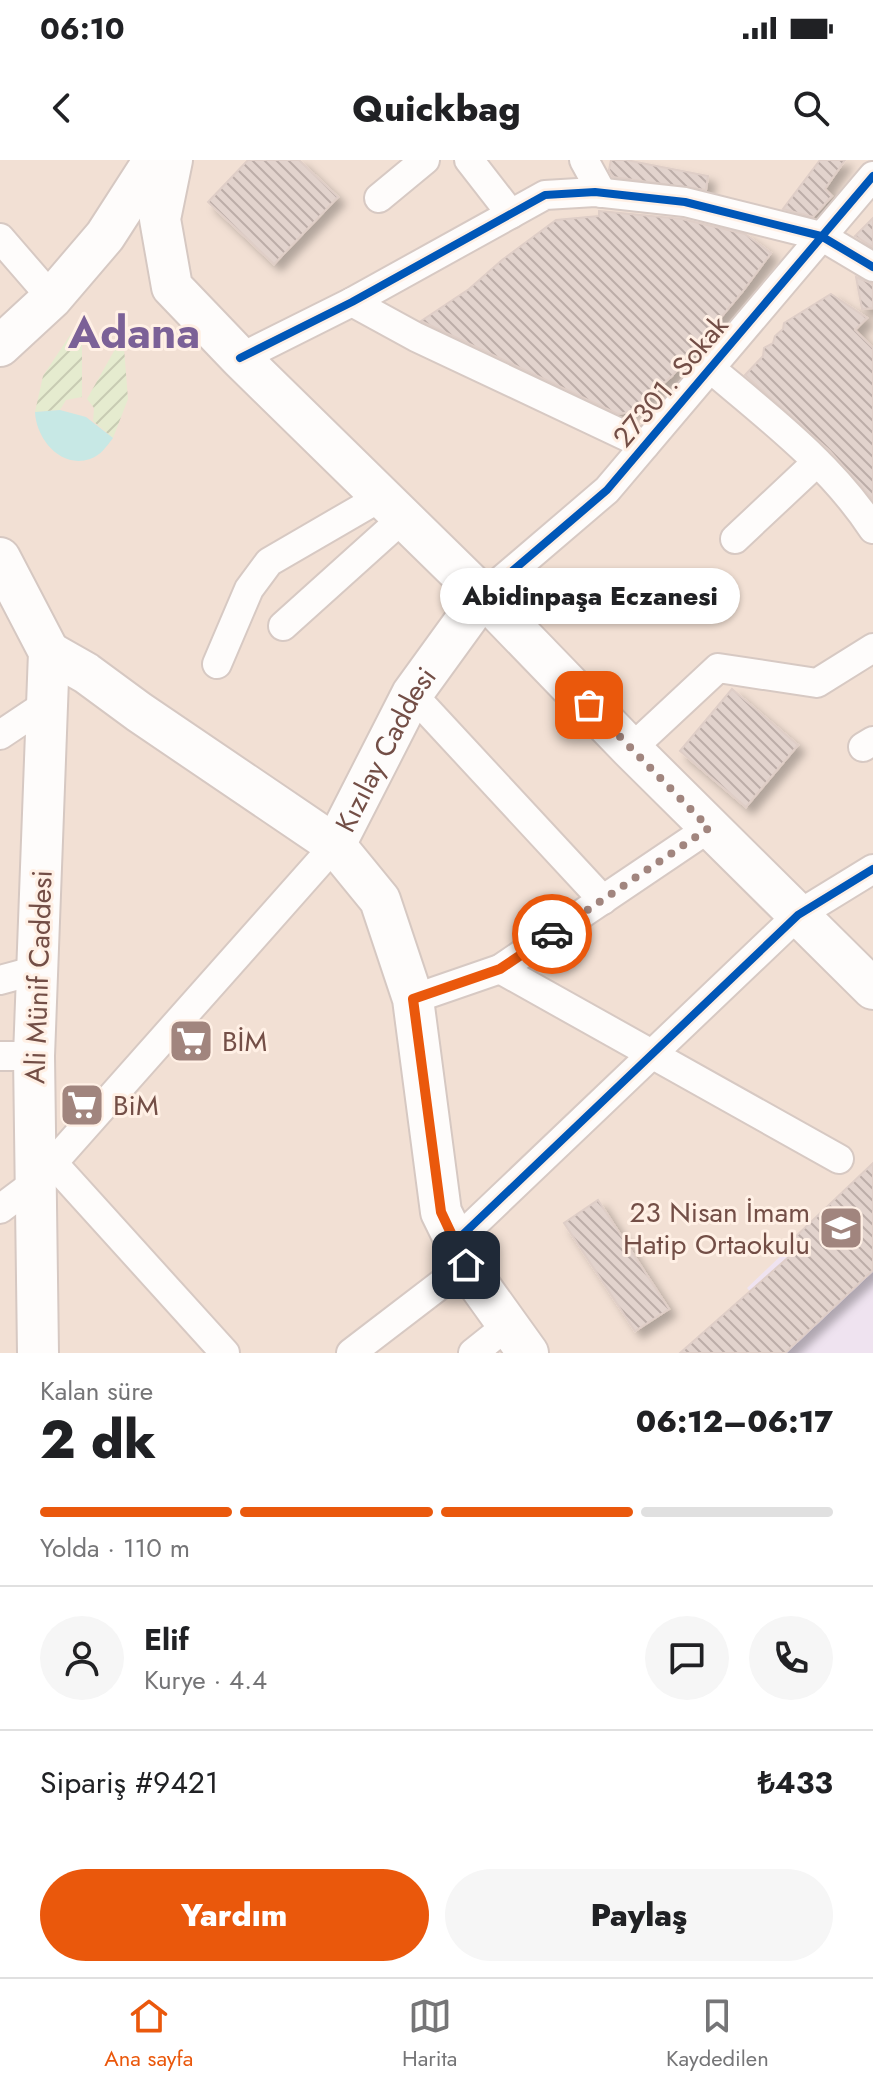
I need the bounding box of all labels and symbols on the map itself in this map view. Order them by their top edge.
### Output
district label: Adana [67,301,200,365]
street label: 27301. Sokak [603,306,738,456]
callout: Abidinpaşa Eczanesi [439,569,739,625]
street label: Kızılay Caddesi [325,659,446,839]
pin [555,671,623,739]
street label: Ali Münif Caddesi [14,869,63,1085]
courier [512,894,592,974]
supermarket icon: BİM [167,1017,215,1065]
place label: BİM [222,1021,267,1062]
supermarket icon: BiM [58,1081,106,1129]
place label: BiM [113,1085,159,1126]
place label: 23 Nisan İmam Hatip Ortaokulu [623,1192,810,1265]
school or university icon: 23 Nisan İmam Hatip Ortaokulu [817,1204,865,1252]
pin [432,1231,500,1299]

